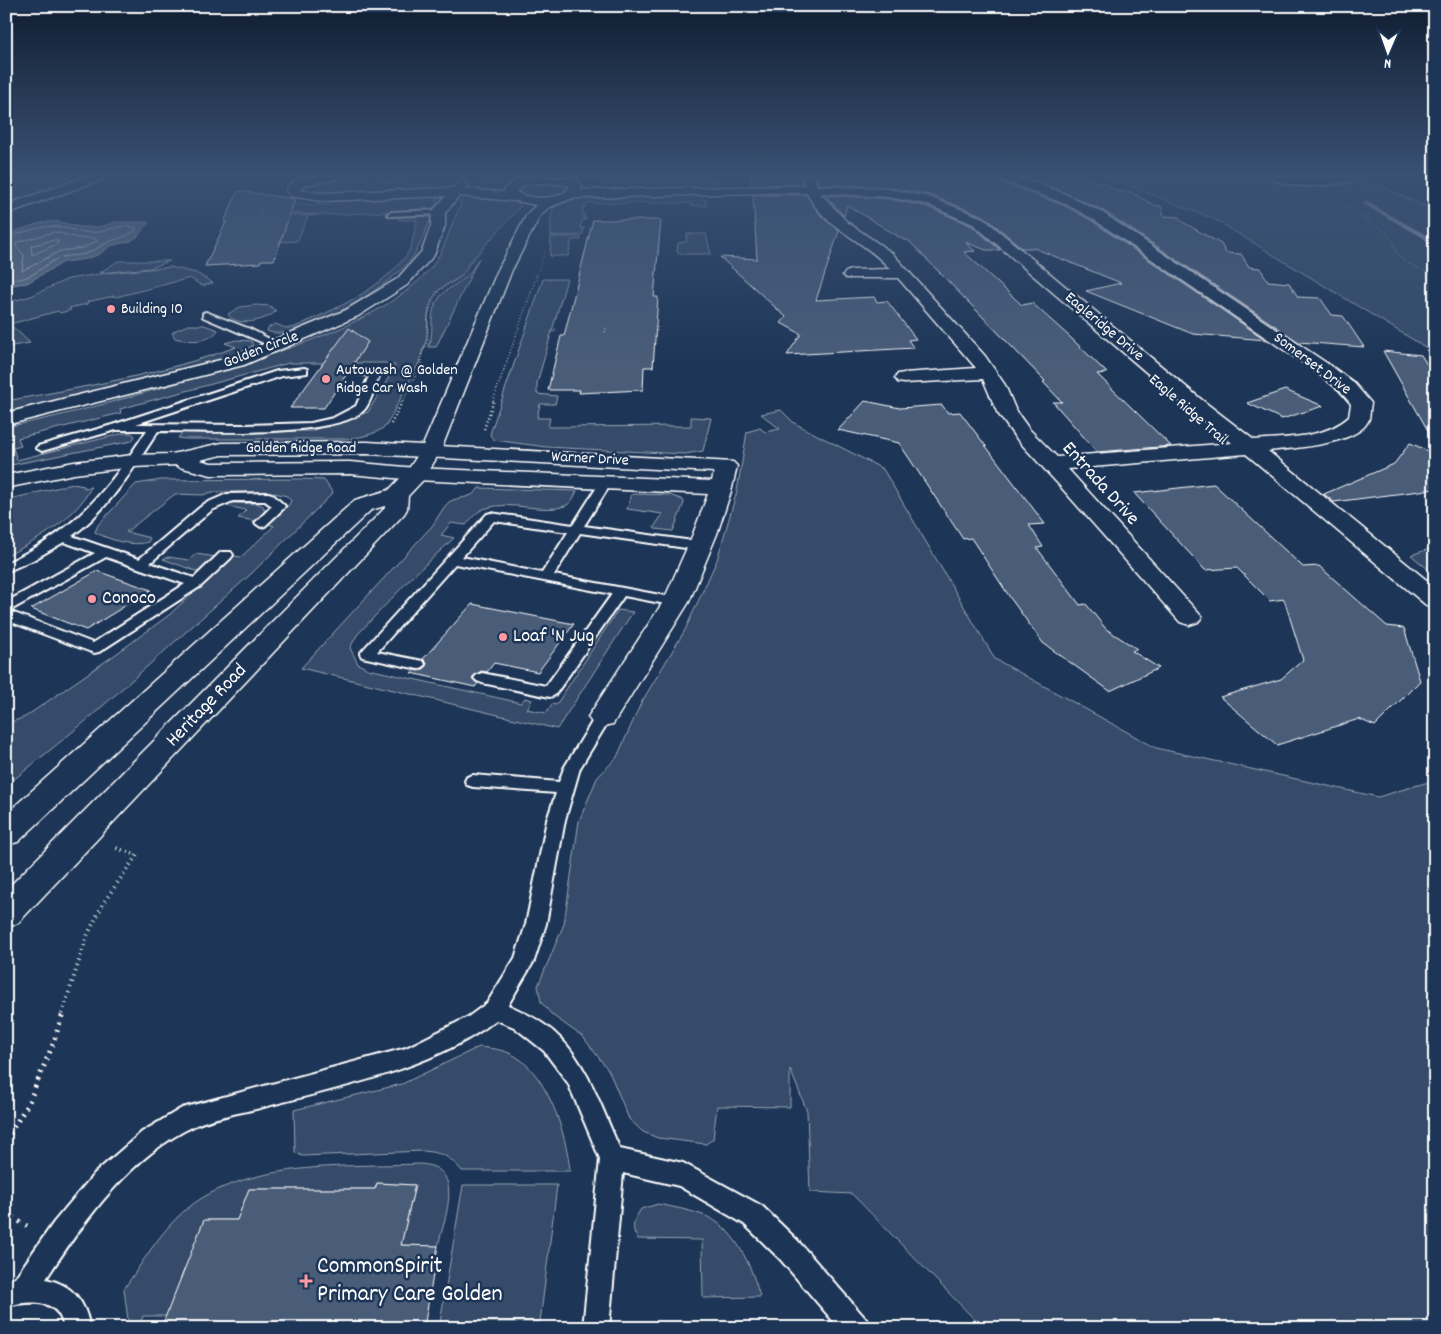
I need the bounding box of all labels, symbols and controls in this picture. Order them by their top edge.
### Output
north arrow [1364,28,1414,78]
text: N [1384,53,1391,73]
street label: Eagleridge Drive [1059,287,1149,367]
place label: Building 10 [121,298,183,321]
marker: Building 10 [105,303,117,315]
street label: Golden Circle [220,325,302,375]
street label: Somerset Drive [1268,327,1356,401]
place label: Autowash @ Golden Ridge Car Wash [336,359,458,400]
street label: Eagle Ridge Trail [1143,369,1233,451]
marker: Autowash @ Golden Ridge Car Wash [320,373,332,385]
street label: Entrada Drive [1055,436,1145,532]
street label: Golden Ridge Road [246,437,356,460]
street label: Warner Drive [551,445,629,473]
place label: Conoco [102,585,156,613]
marker: Conoco [86,593,98,605]
place label: Loaf 'N Jug [513,623,594,651]
marker: Loaf 'N Jug [497,631,509,643]
street label: Heritage Road [160,658,254,754]
place label: CommonSpirit Primary Care Golden [317,1250,503,1312]
marker: CommonSpirit Primary Care Golden [299,1274,313,1288]

